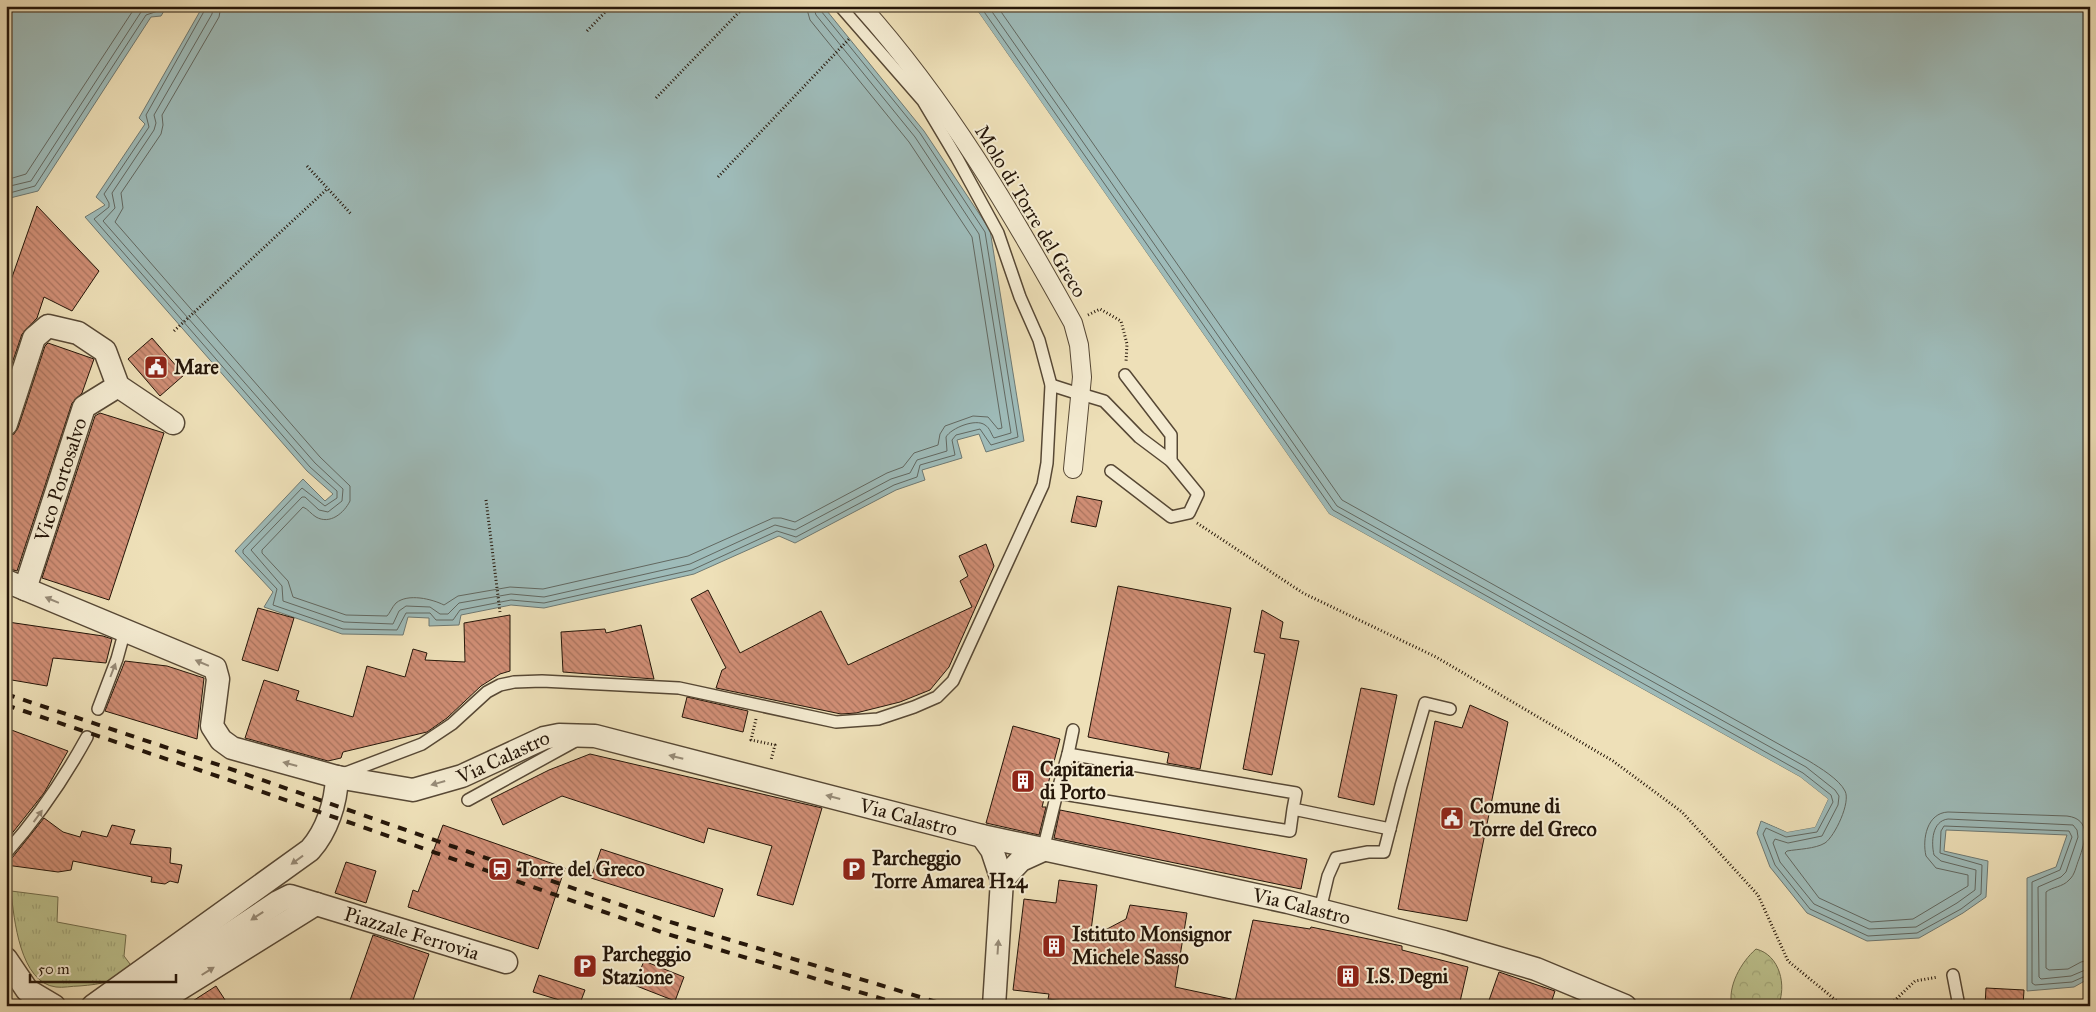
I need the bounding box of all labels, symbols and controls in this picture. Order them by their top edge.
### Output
street label: Molo di Torre del Greco [970,120,1092,302]
public building icon: Mare [143,354,169,380]
place label: Mare [174,355,219,379]
street label: Vico Portosalvo [29,415,92,546]
one-way arrow [45,596,59,604]
one-way arrow [195,658,209,666]
one-way arrow [109,662,117,677]
street label: Via Calastro [452,725,552,789]
one-way arrow [668,752,683,760]
place label: Capitaneria di Porto [1040,757,1134,804]
one-way arrow [282,760,297,768]
building icon: Capitaneria di Porto [1010,768,1036,794]
one-way arrow [431,779,446,787]
one-way arrow [826,793,841,801]
street label: Via Calastro [856,793,960,841]
place label: Comune di Torre del Greco [1469,794,1597,841]
public building icon: Comune di Torre del Greco [1439,805,1465,831]
one-way arrow [32,810,43,823]
place label: Parcheggio Torre Amarea H24 [871,846,1028,894]
one-way arrow [290,855,304,865]
station icon: Torre del Greco [487,856,513,882]
parking icon: Parcheggio Torre Amarea H24 [841,856,867,882]
place label: Torre del Greco [517,857,645,881]
street label: Via Calastro [1249,882,1353,930]
street label: Piazzale Ferrovia [341,901,483,965]
one-way arrow [250,911,263,921]
place label: Istituto Monsignor Michele Sasso [1072,922,1232,969]
building icon: Istituto Monsignor Michele Sasso [1041,933,1067,959]
one-way arrow [994,939,1002,955]
place label: Parcheggio Stazione [602,942,691,989]
scale bar [30,952,176,984]
parking icon: Parcheggio Stazione [572,953,598,979]
text: 50 m [38,960,70,978]
building icon: I.S. Degni [1335,963,1361,989]
place label: I.S. Degni [1366,964,1449,989]
one-way arrow [202,966,215,975]

